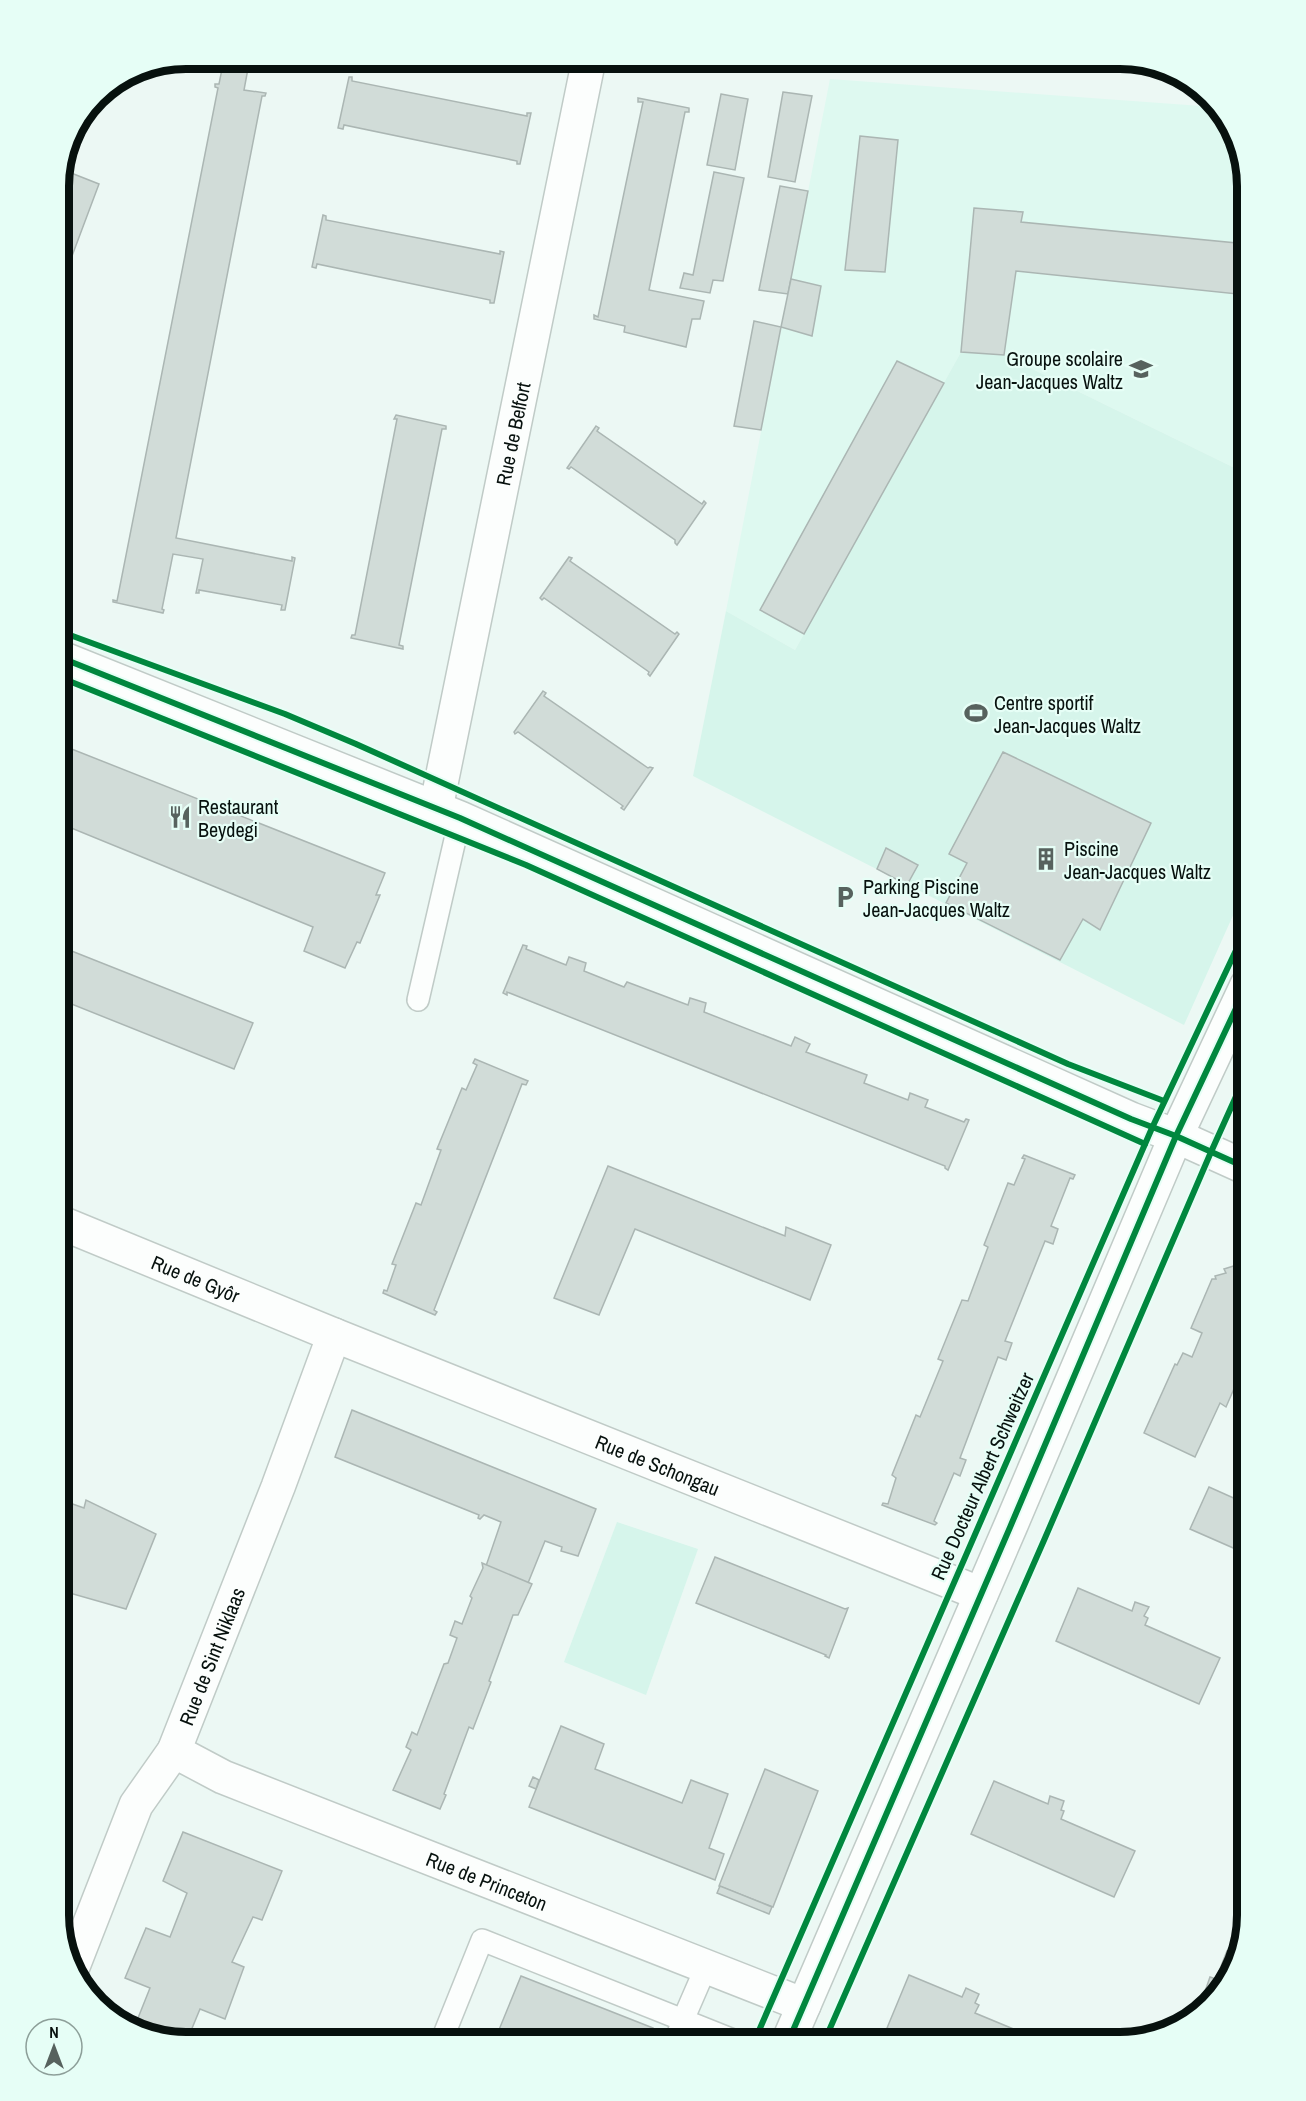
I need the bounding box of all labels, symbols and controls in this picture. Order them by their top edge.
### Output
place label: Groupe scolaire Jean-Jacques Waltz [976,345,1123,395]
school or university icon: Groupe scolaire Jean-Jacques Waltz [1128,356,1154,382]
street label: Rue de Belfort [489,379,536,488]
place label: Centre sportif Jean-Jacques Waltz [994,689,1141,739]
sports icon: Centre sportif Jean-Jacques Waltz [963,700,989,726]
place label: Restaurant Beydegi [198,793,279,843]
restaurant icon: Restaurant Beydegi [167,804,193,830]
place label: Piscine Jean-Jacques Waltz [1064,835,1211,885]
building icon: Piscine Jean-Jacques Waltz [1033,846,1059,872]
place label: Parking Piscine Jean-Jacques Waltz [863,873,1010,923]
parking icon: Parking Piscine Jean-Jacques Waltz [832,884,858,910]
street label: Rue de Gyôr [148,1248,245,1309]
street label: Rue Docteur Albert Schweitzer [924,1368,1040,1584]
street label: Rue de Schongau [592,1428,724,1502]
street label: Rue de Sint Niklaas [172,1583,251,1729]
street label: Rue de Princeton [423,1845,551,1916]
north arrow [24,2017,84,2077]
text: N [49,2021,59,2043]

